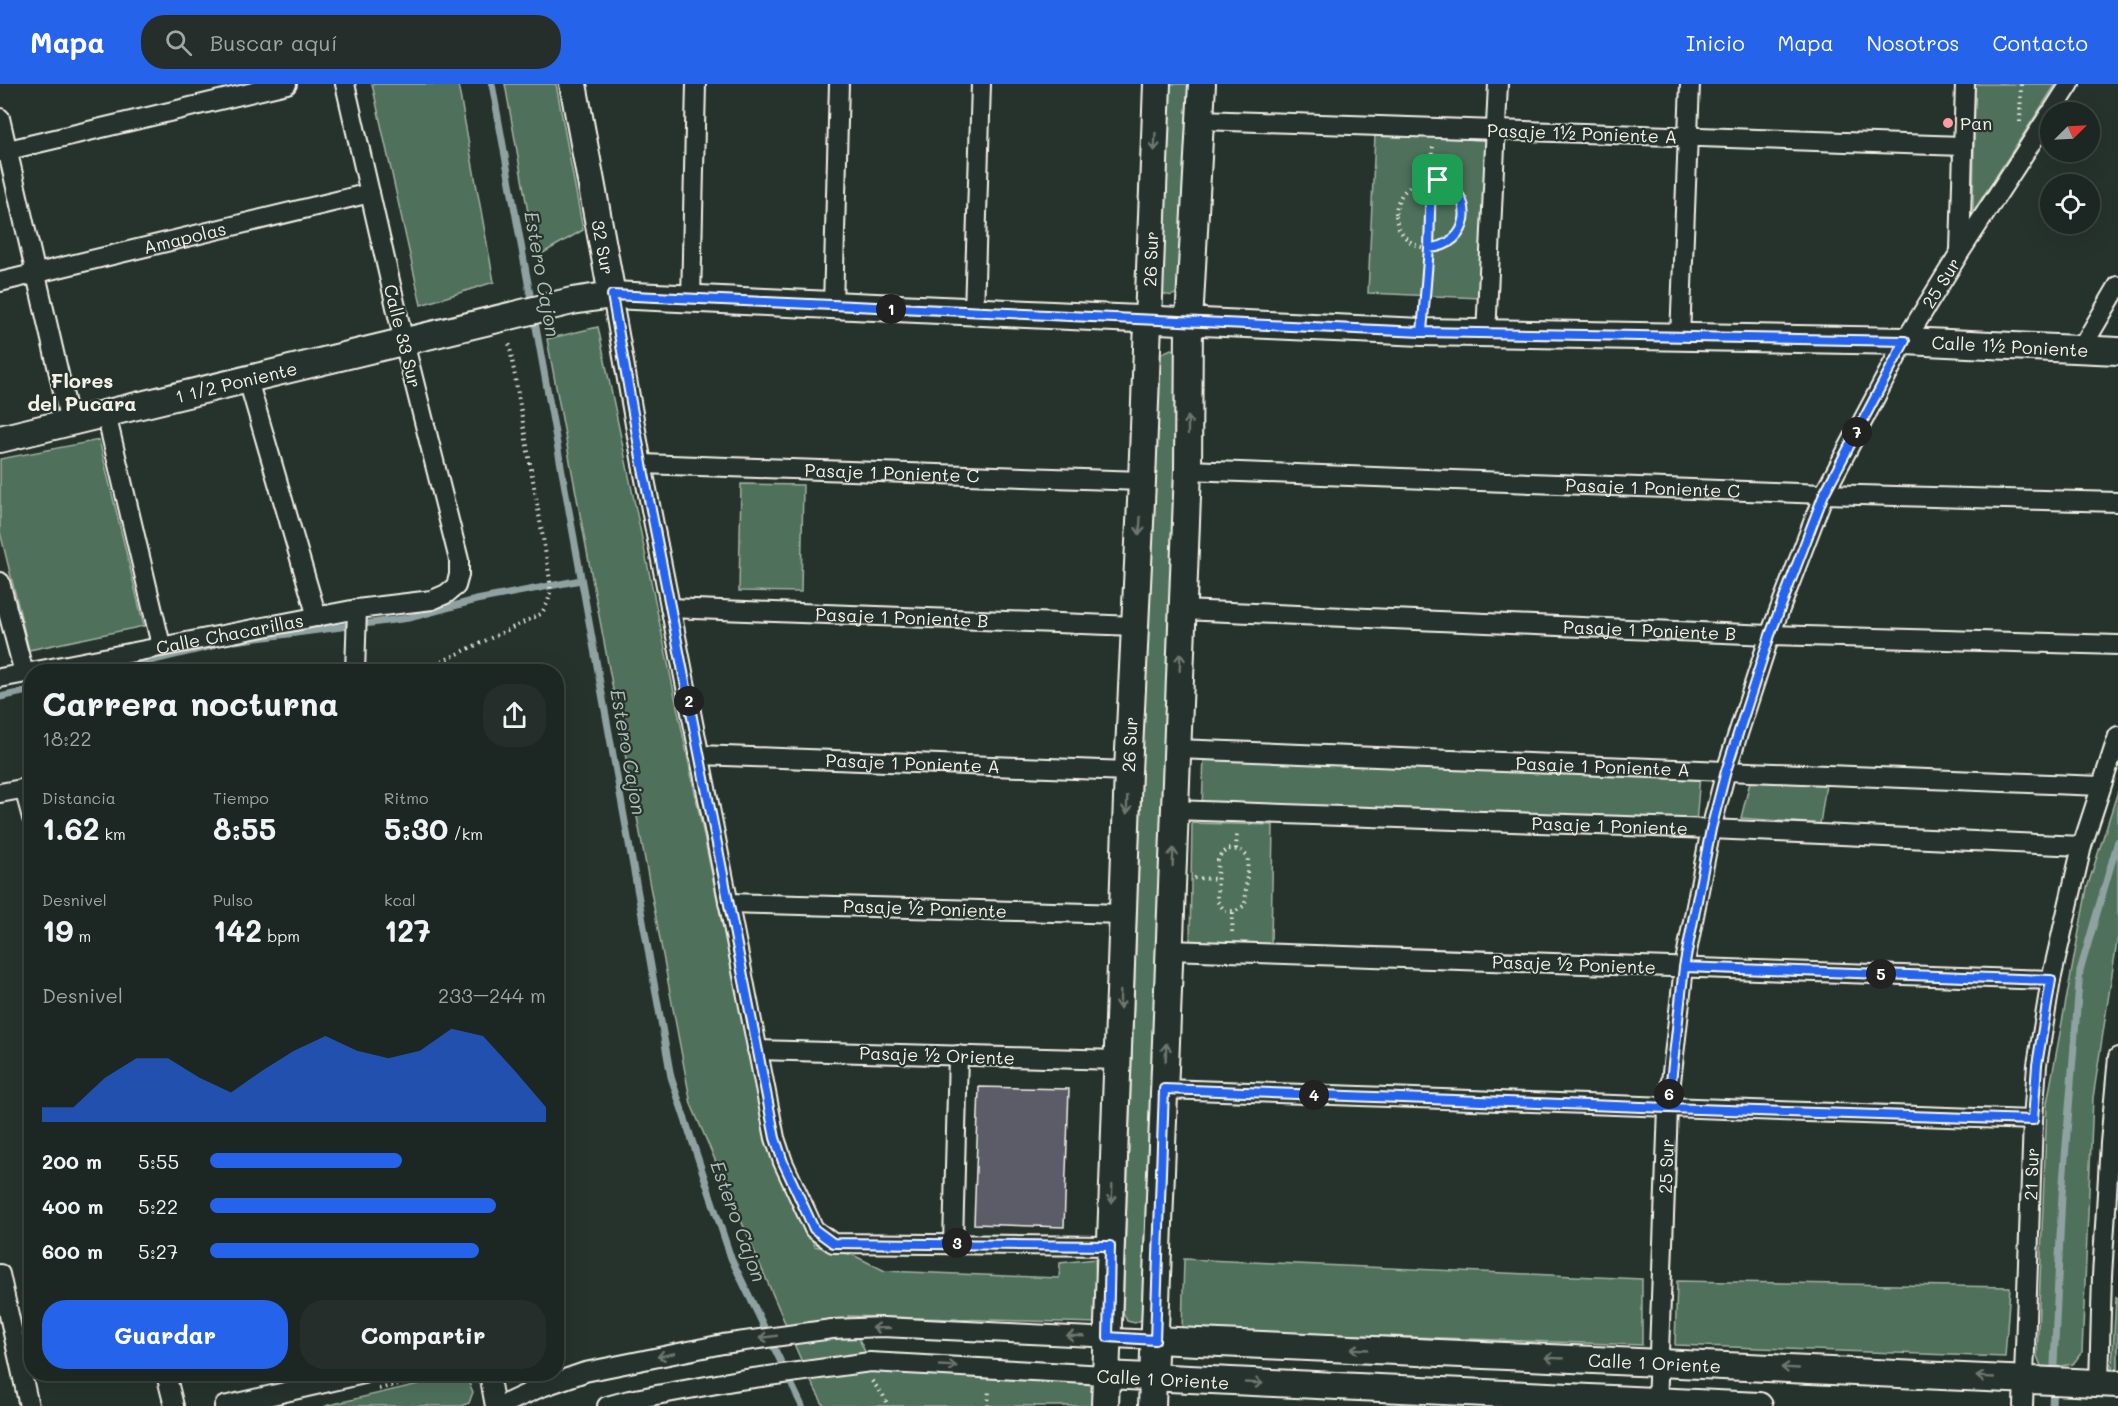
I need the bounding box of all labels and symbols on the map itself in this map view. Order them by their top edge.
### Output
north arrow [2040,102,2100,162]
place label: Pan [1960,111,1992,135]
marker: Pan [1941,116,1955,130]
street label: Pasaje 1½ Poniente A [1486,118,1678,148]
one-way arrow [1149,132,1160,152]
pin [1412,154,1463,205]
water label: Estero Cajon [519,209,567,339]
street label: Amapolas [141,216,229,259]
street label: 32 Sur [586,218,620,277]
street label: 26 Sur [1137,231,1163,287]
street label: 25 Sur [1916,253,1966,313]
street label: Calle 33 Sur [379,282,427,390]
pin: 1 [876,294,906,324]
street label: Calle 1½ Poniente [1931,330,2089,362]
street label: 1 1/2 Poniente [173,356,300,408]
district label: Flores del Pucara [27,367,137,416]
one-way arrow [1182,415,1194,435]
pin: 7 [1842,417,1872,447]
street label: Pasaje 1 Poniente C [804,458,980,487]
street label: Pasaje 1 Poniente C [1565,472,1741,503]
one-way arrow [1134,516,1145,536]
street label: Pasaje 1 Poniente B [815,602,989,632]
street label: Calle Chacarillas [154,608,306,660]
street label: Pasaje 1 Poniente B [1562,614,1737,646]
one-way arrow [1175,652,1186,672]
pin: 2 [674,686,704,716]
water label: Estero Cajon [605,687,653,817]
street label: 26 Sur [1116,716,1143,773]
street label: Pasaje 1 Poniente A [825,748,1001,778]
street label: Pasaje 1 Poniente A [1515,751,1690,782]
one-way arrow [1121,794,1132,814]
street label: Pasaje 1 Poniente [1531,811,1688,840]
one-way arrow [1167,847,1179,867]
street label: Pasaje ½ Poniente [843,893,1007,923]
street label: Pasaje ½ Poniente [1492,949,1656,979]
pin: 5 [1866,959,1896,989]
one-way arrow [1114,989,1125,1009]
street label: Pasaje ½ Oriente [859,1040,1015,1070]
one-way arrow [1160,1042,1171,1062]
pin: 6 [1654,1079,1684,1109]
pin: 4 [1299,1080,1329,1110]
street label: 25 Sur [1653,1138,1679,1194]
street label: 21 Sur [2018,1147,2044,1201]
water label: Estero Cajon [705,1157,773,1285]
one-way arrow [1107,1184,1118,1204]
pin: 3 [942,1228,972,1258]
one-way arrow [871,1322,891,1333]
one-way arrow [1066,1330,1086,1341]
one-way arrow [759,1332,778,1343]
one-way arrow [1349,1343,1369,1355]
street label: Calle 1 Oriente [1588,1348,1721,1378]
one-way arrow [656,1350,676,1361]
one-way arrow [1544,1352,1564,1363]
one-way arrow [937,1360,957,1371]
one-way arrow [1781,1363,1801,1374]
street label: Calle 1 Oriente [1096,1364,1230,1394]
one-way arrow [1976,1372,1996,1383]
one-way arrow [1243,1378,1263,1389]

